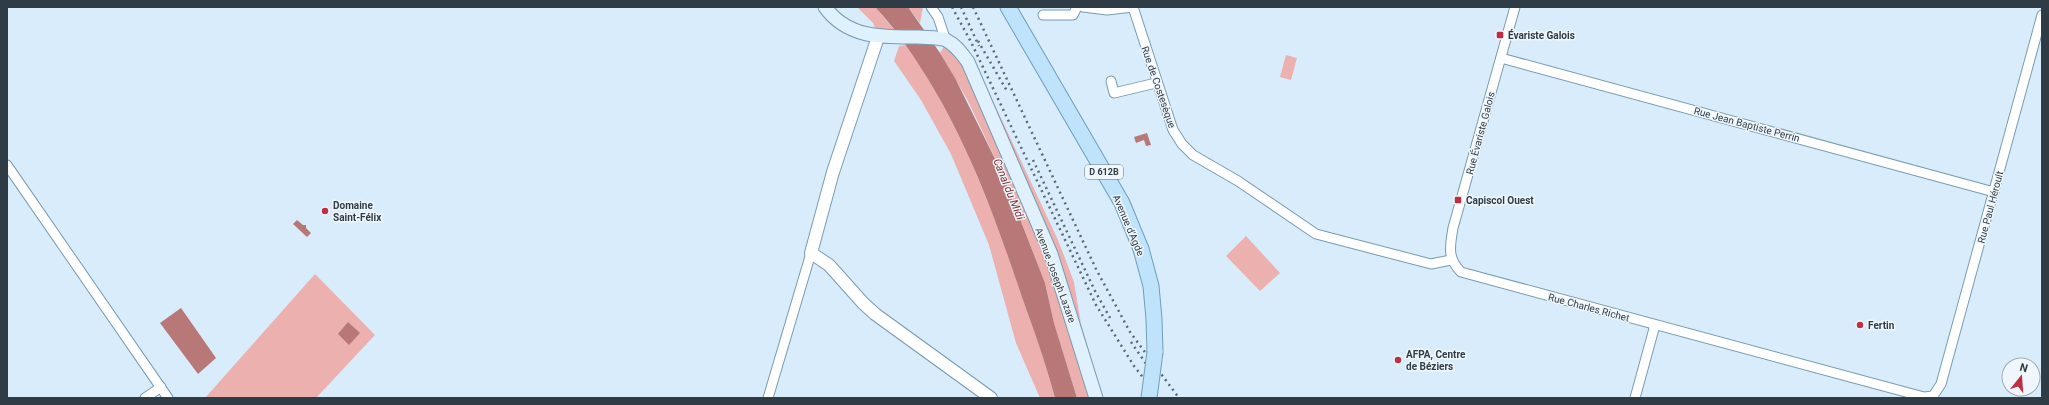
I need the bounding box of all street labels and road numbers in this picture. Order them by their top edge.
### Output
street label: Rue de Costesèque [1139,45,1178,130]
street label: Rue Évariste Galois [1463,90,1497,176]
street label: Rue Jean Baptiste Perrin [1693,105,1801,144]
road number: D 612B [1085,165,1123,179]
street label: Rue Paul Héroult [1976,170,2005,244]
street label: Avenue d'Agde [1111,193,1146,257]
street label: Avenue Joseph Lazare [1033,226,1078,324]
street label: Rue Charles Richet [1547,291,1631,324]

